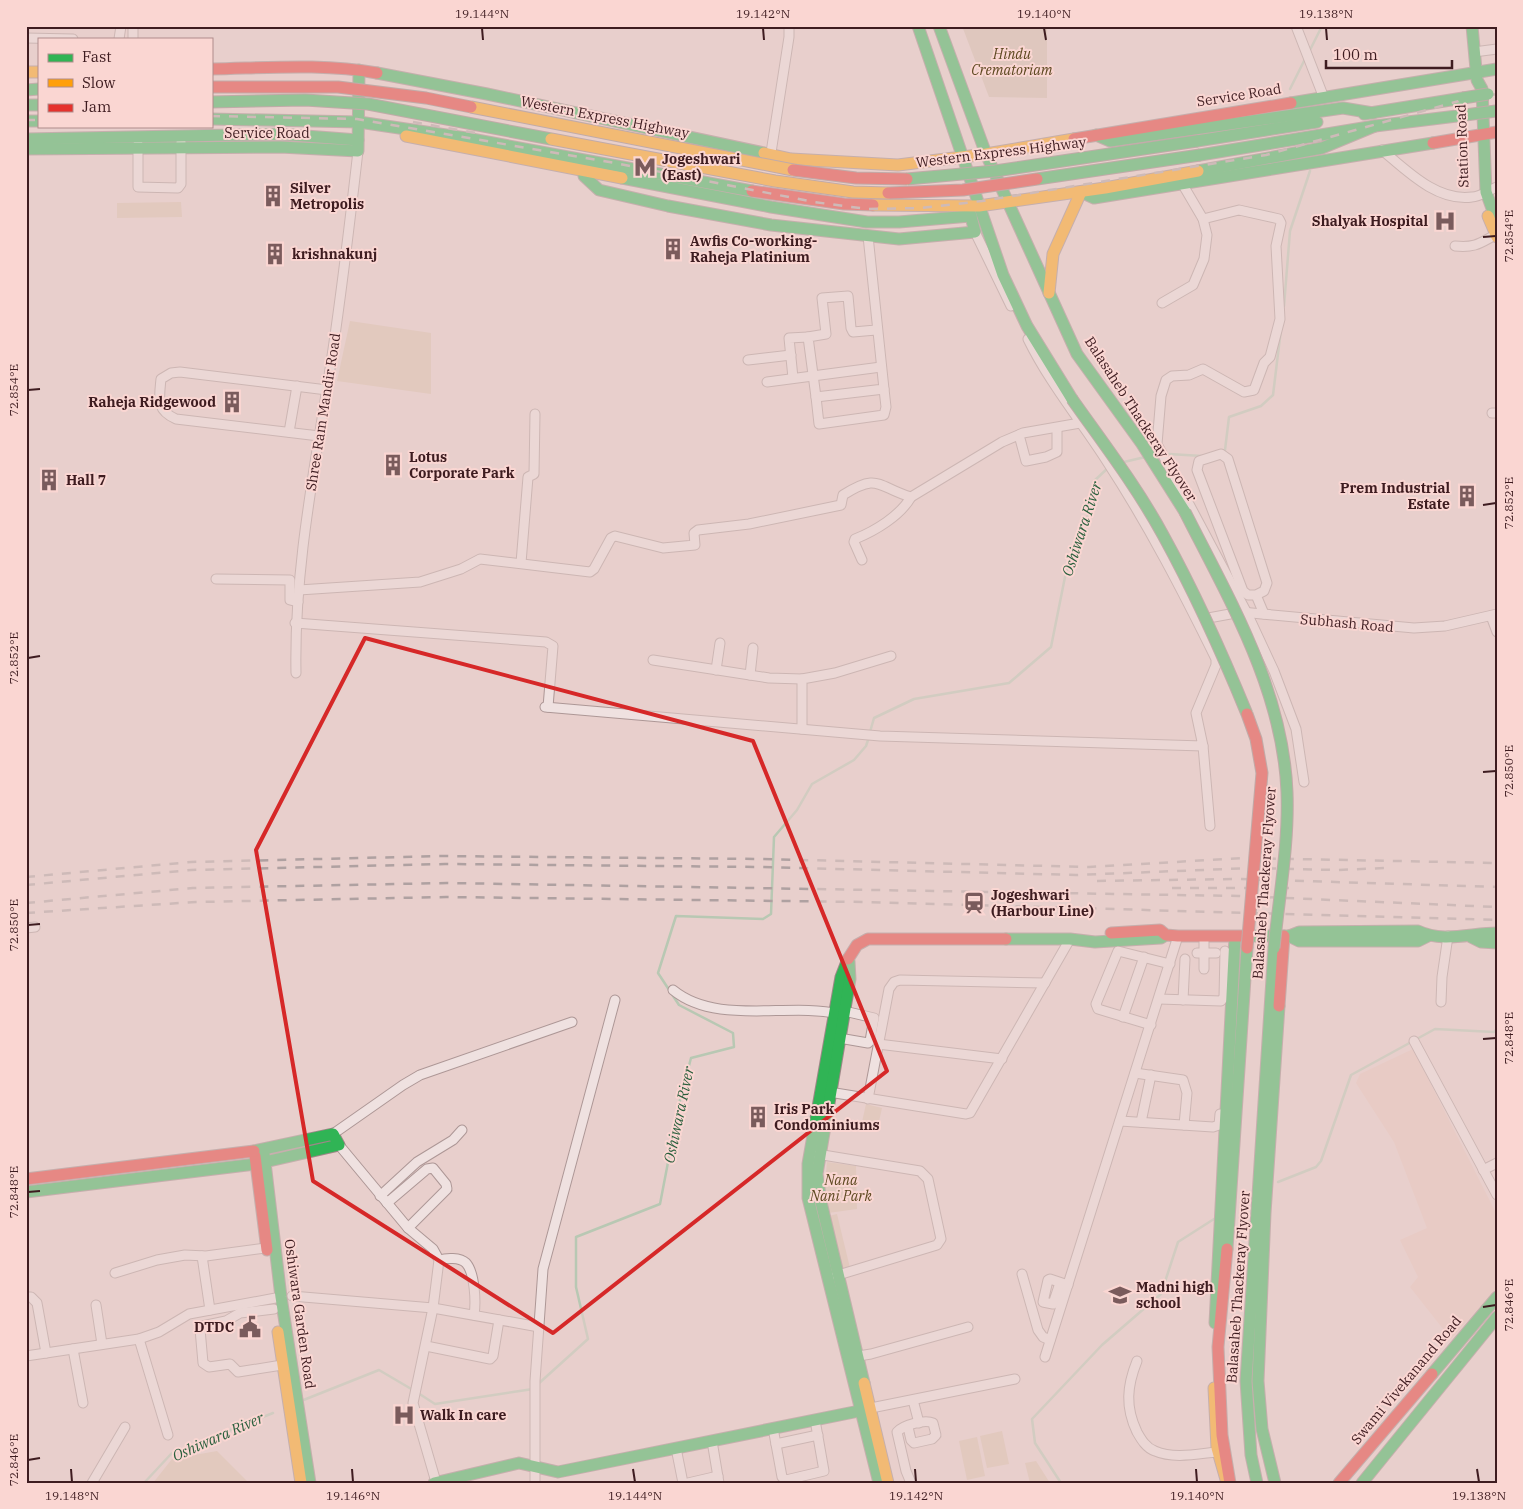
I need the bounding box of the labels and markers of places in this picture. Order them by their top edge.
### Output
place label: Jogeshwari (East) [662,150,741,184]
metro station icon: Jogeshwari (East) [632,154,658,180]
place label: Silver Metropolis [290,179,364,213]
building icon: Silver Metropolis [260,183,286,209]
hospital icon: Shalyak Hospital [1432,208,1458,234]
place label: Shalyak Hospital [1312,212,1428,230]
place label: Awfis Co-working- Raheja Platinium [690,232,817,266]
building icon: Awfis Co-working- Raheja Platinium [660,236,686,262]
building icon: krishnakunj [262,241,288,267]
place label: krishnakunj [292,245,377,263]
building icon: Raheja Ridgewood [219,389,245,415]
place label: Raheja Ridgewood [88,393,216,411]
place label: Lotus Corporate Park [409,448,515,482]
building icon: Lotus Corporate Park [380,452,406,478]
building icon: Hall 7 [36,467,62,493]
place label: Hall 7 [66,471,106,489]
place label: Prem Industrial Estate [1340,479,1450,513]
building icon: Prem Industrial Estate [1454,483,1480,509]
place label: Jogeshwari (Harbour Line) [991,886,1094,920]
station icon: Jogeshwari (Harbour Line) [961,890,987,916]
place label: Iris Park Condominiums [774,1100,880,1134]
building icon: Iris Park Condominiums [745,1104,771,1130]
place label: Madni high school [1136,1278,1214,1312]
school or university icon: Madni high school [1107,1282,1133,1308]
public building icon: DTDC [237,1314,263,1340]
place label: DTDC [194,1318,234,1336]
hospital icon: Walk In care [391,1402,417,1428]
place label: Walk In care [420,1406,506,1424]

